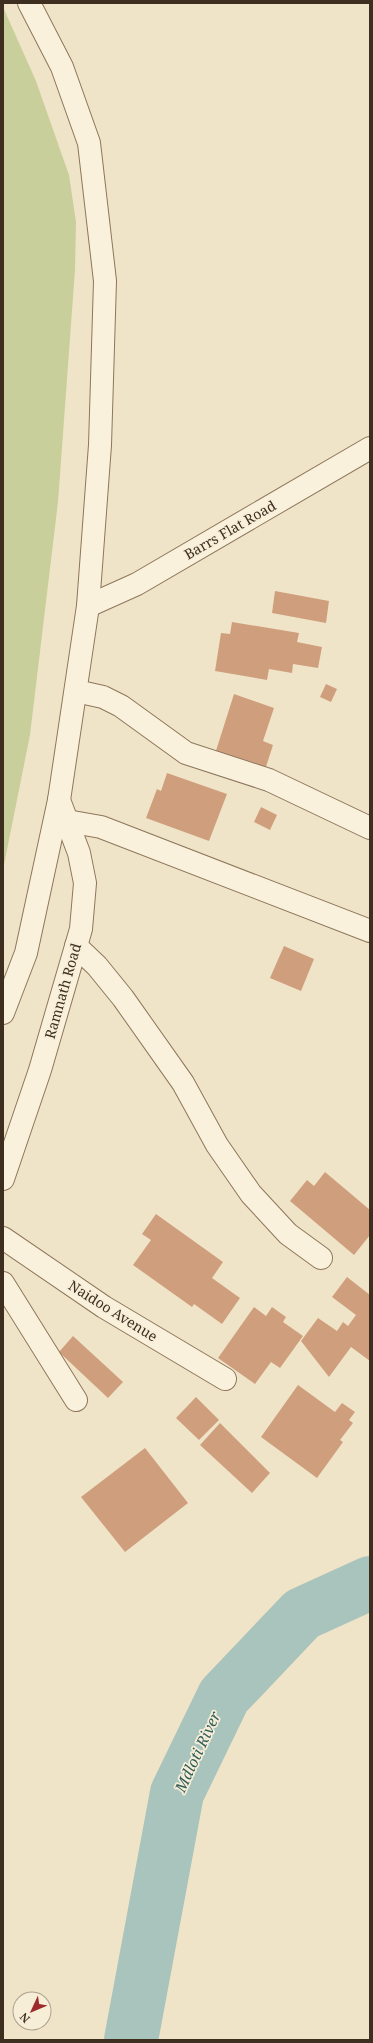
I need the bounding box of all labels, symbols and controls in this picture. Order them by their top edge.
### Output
street label: Barrs Flat Road [180,495,279,564]
street label: Ramnath Road [40,941,85,1041]
street label: Naidoo Avenue [65,1276,161,1346]
water label: Mdloti River [169,1707,225,1796]
north arrow [12,1991,52,2031]
text: N [16,2010,33,2027]

